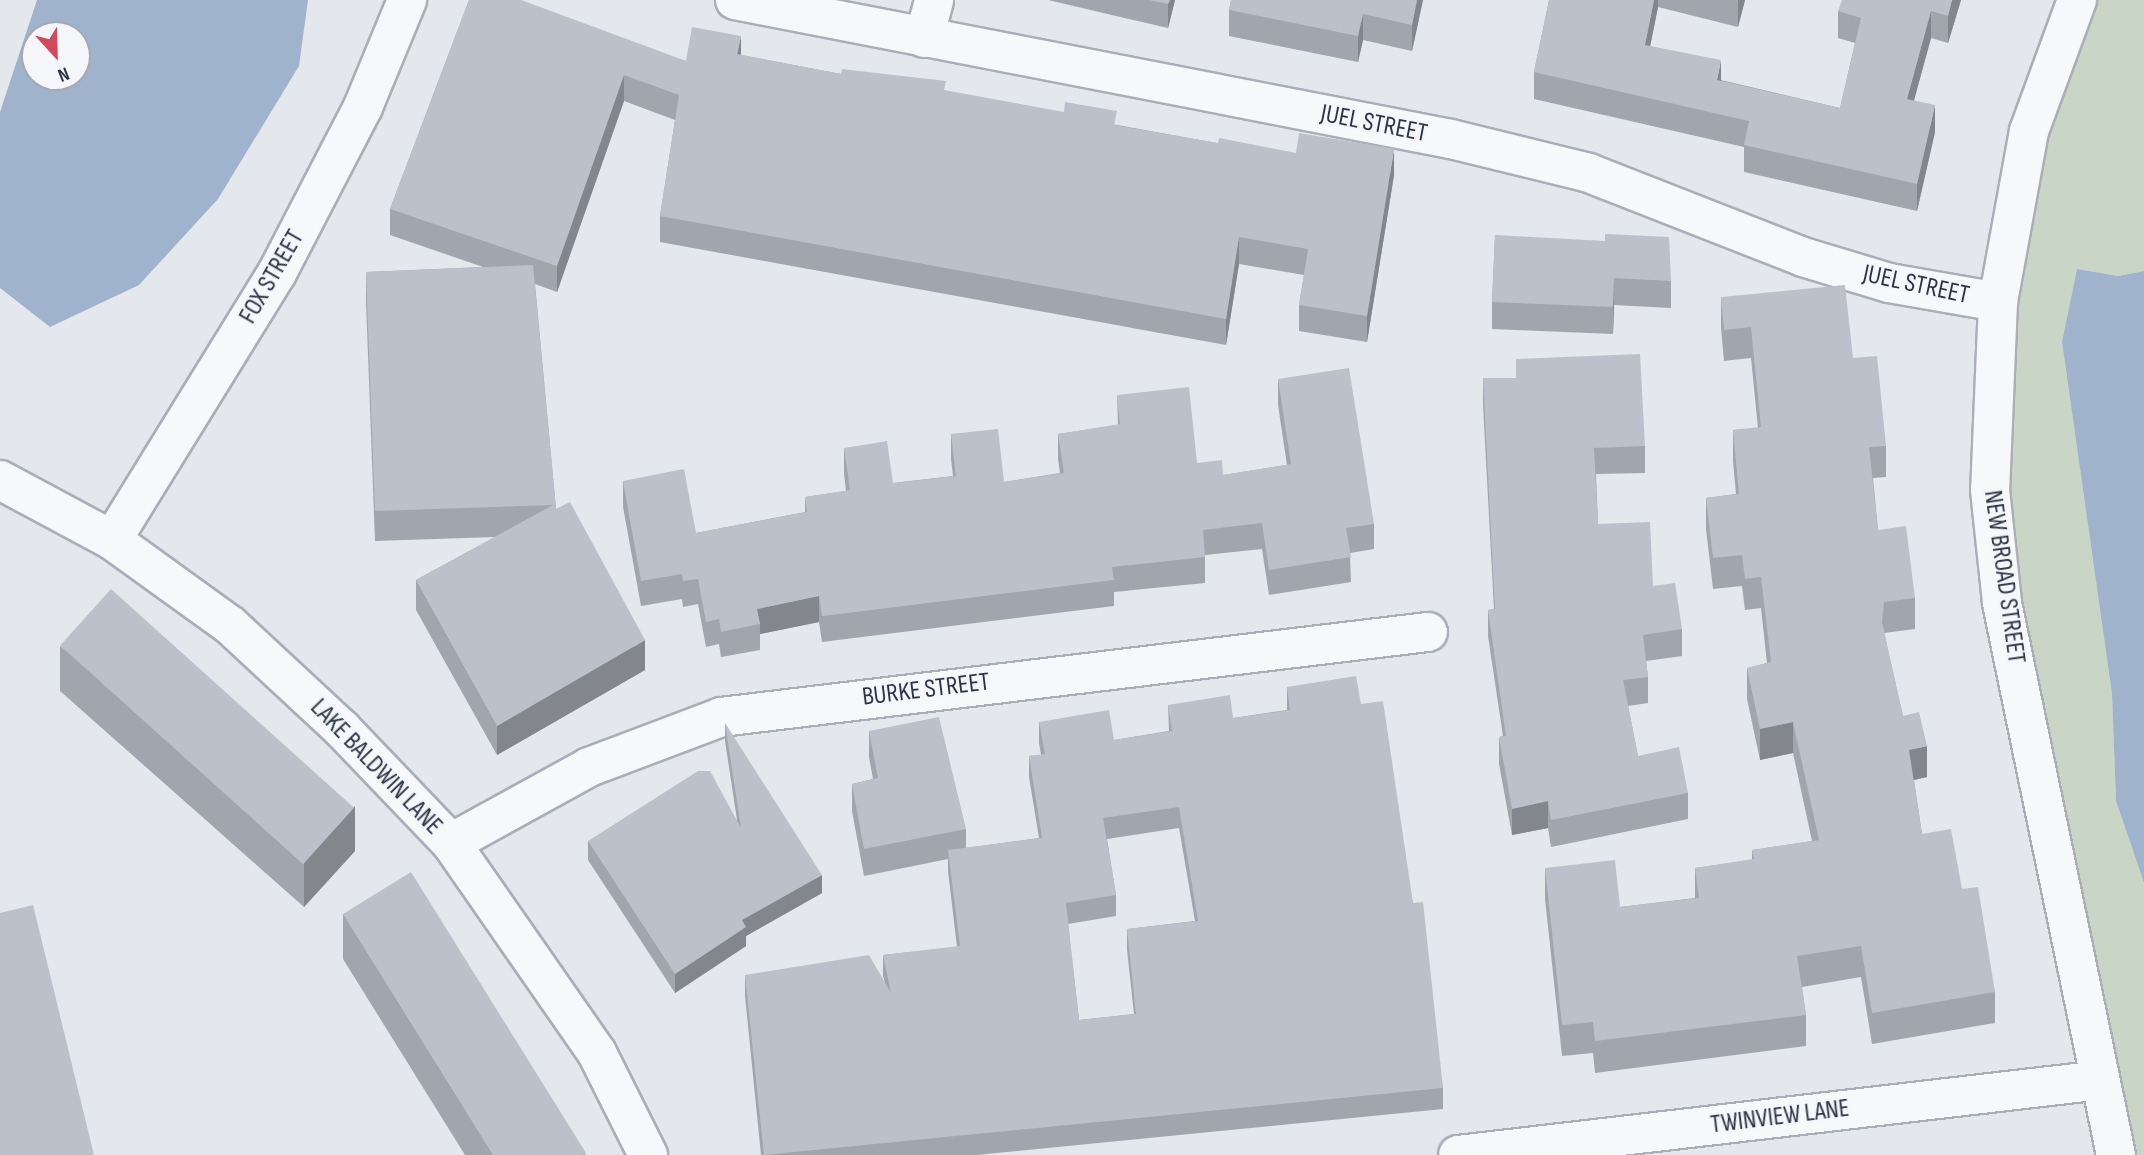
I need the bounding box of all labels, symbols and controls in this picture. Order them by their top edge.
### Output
north arrow [21,21,91,91]
text: N [54,62,72,87]
street label: JUEL STREET [1318,98,1430,150]
street label: FOX STREET [233,225,311,329]
street label: JUEL STREET [1860,258,1972,312]
street label: NEW BROAD STREET [1976,488,2032,666]
street label: BURKE STREET [860,667,992,713]
street label: LAKE BALDWIN LANE [303,693,449,841]
street label: TWINVIEW LANE [1709,1093,1851,1141]

